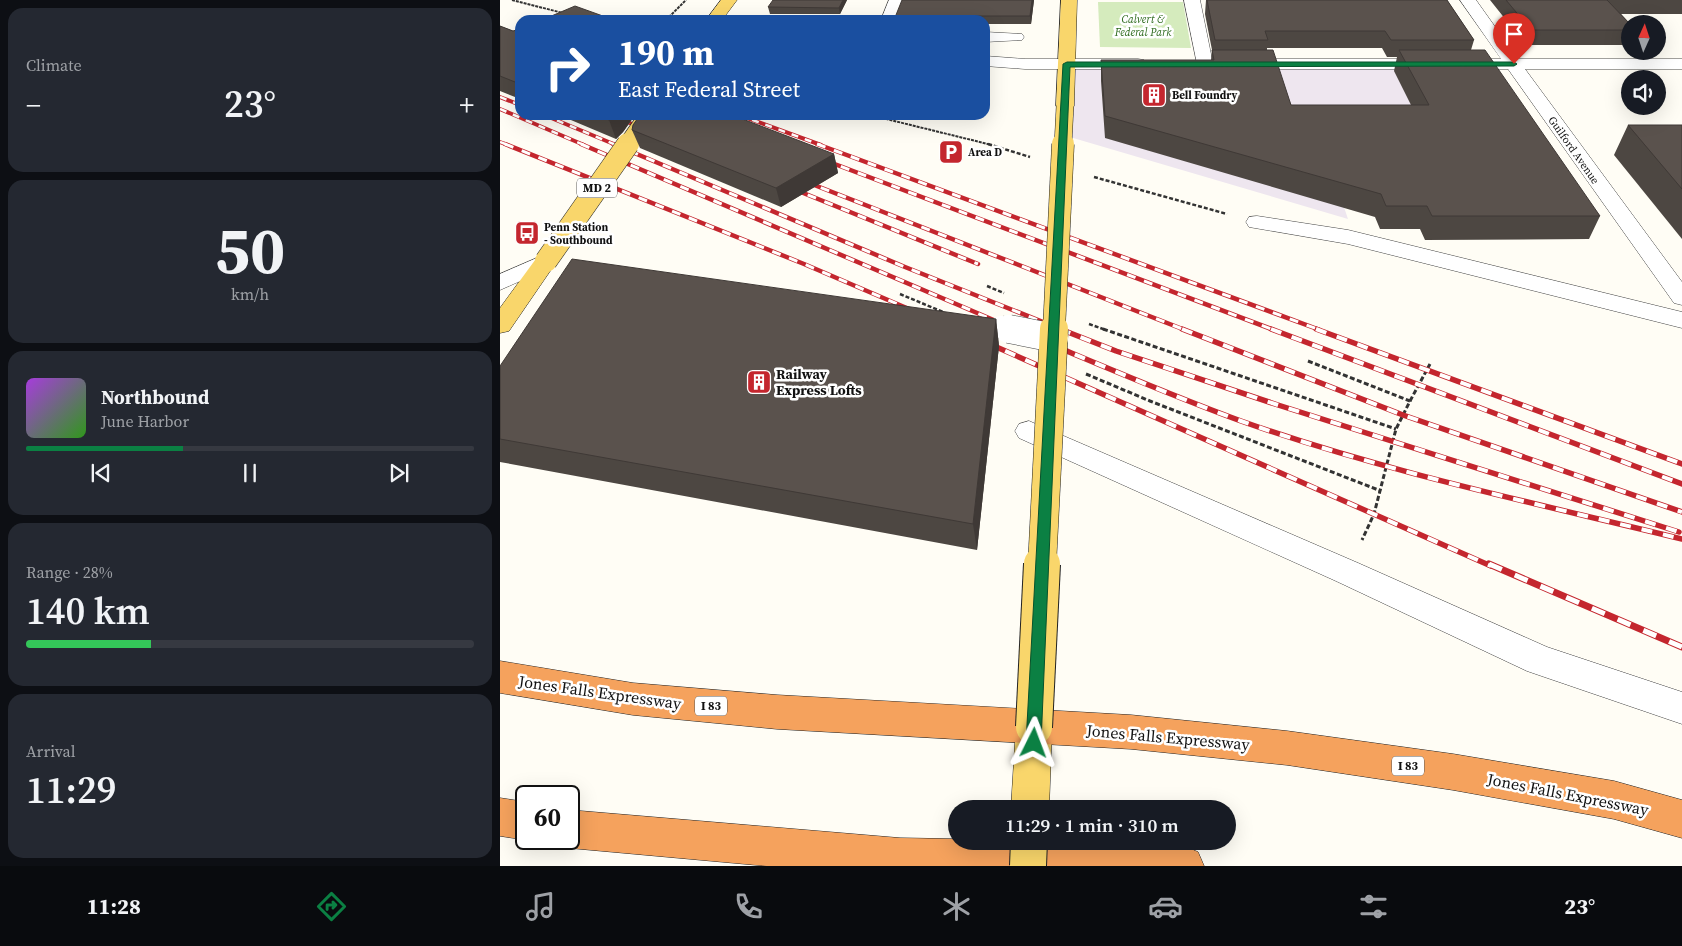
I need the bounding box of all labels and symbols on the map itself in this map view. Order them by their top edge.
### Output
park label: Calvert & Federal Park [1114,12,1172,40]
pin [1493,13,1535,64]
north arrow [1621,15,1666,60]
building icon: Bell Foundry [1141,82,1167,108]
place label: Bell Foundry [1172,88,1237,103]
street label: Guilford Avenue [1545,113,1603,188]
parking icon: Area D [938,139,964,165]
place label: Area D [968,145,1002,160]
road number: MD 2 [577,178,617,198]
bus stop icon: Penn Station - Southbound [514,220,540,246]
place label: Penn Station - Southbound [544,220,613,248]
place label: Railway Express Lofts [776,364,862,400]
building icon: Railway Express Lofts [746,369,772,395]
street label: Jones Falls Expressway [516,670,683,714]
road number: I 83 [695,696,727,716]
position arrow [1007,716,1059,768]
street label: Jones Falls Expressway [1084,719,1251,755]
road number: I 83 [1392,756,1424,776]
street label: Jones Falls Expressway [1485,767,1651,821]
speed limit sign: 60 [515,785,580,850]

